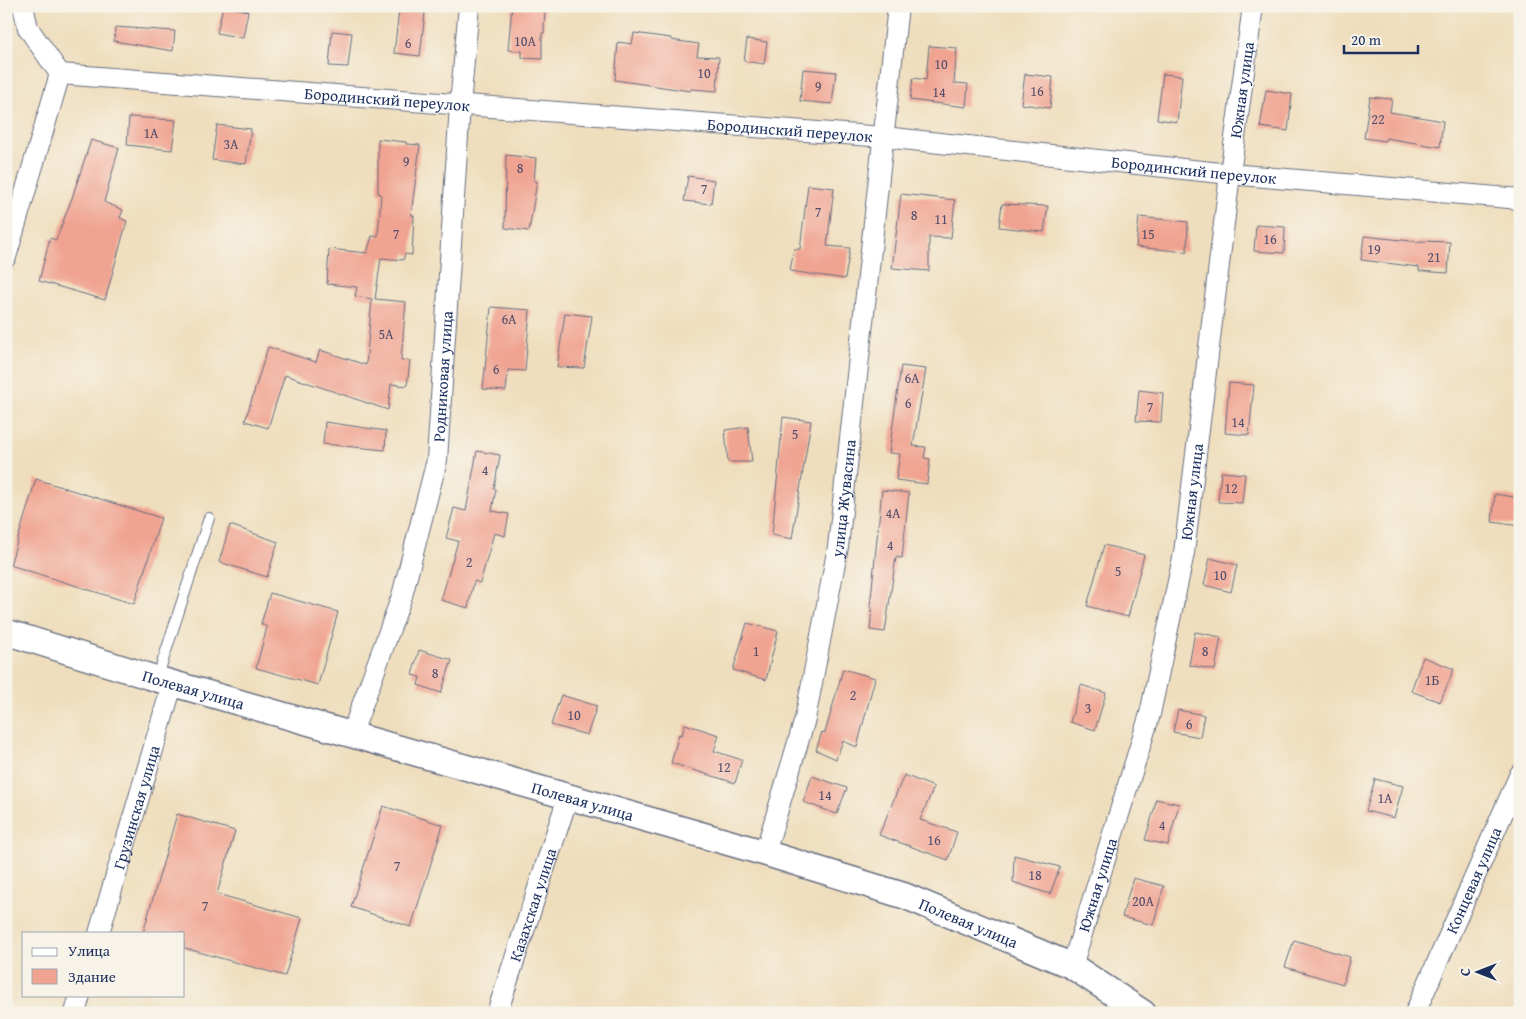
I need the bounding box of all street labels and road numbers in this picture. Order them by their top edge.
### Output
street label: Южная улица [1223,40,1260,140]
street label: Бородинский переулок [303,81,471,117]
street label: Бородинский переулок [706,112,874,148]
street label: Бородинский переулок [1110,149,1278,190]
street label: Родниковая улица [426,310,459,443]
street label: улица Жувасина [824,438,862,560]
street label: Южная улица [1174,442,1209,541]
street label: Полевая улица [139,663,248,716]
street label: Грузинская улица [106,742,166,872]
street label: Полевая улица [529,775,637,827]
street label: Концевая улица [1439,823,1507,937]
street label: Южная улица [1071,834,1123,935]
street label: Казахская улица [503,844,563,965]
street label: Полевая улица [916,891,1022,954]

